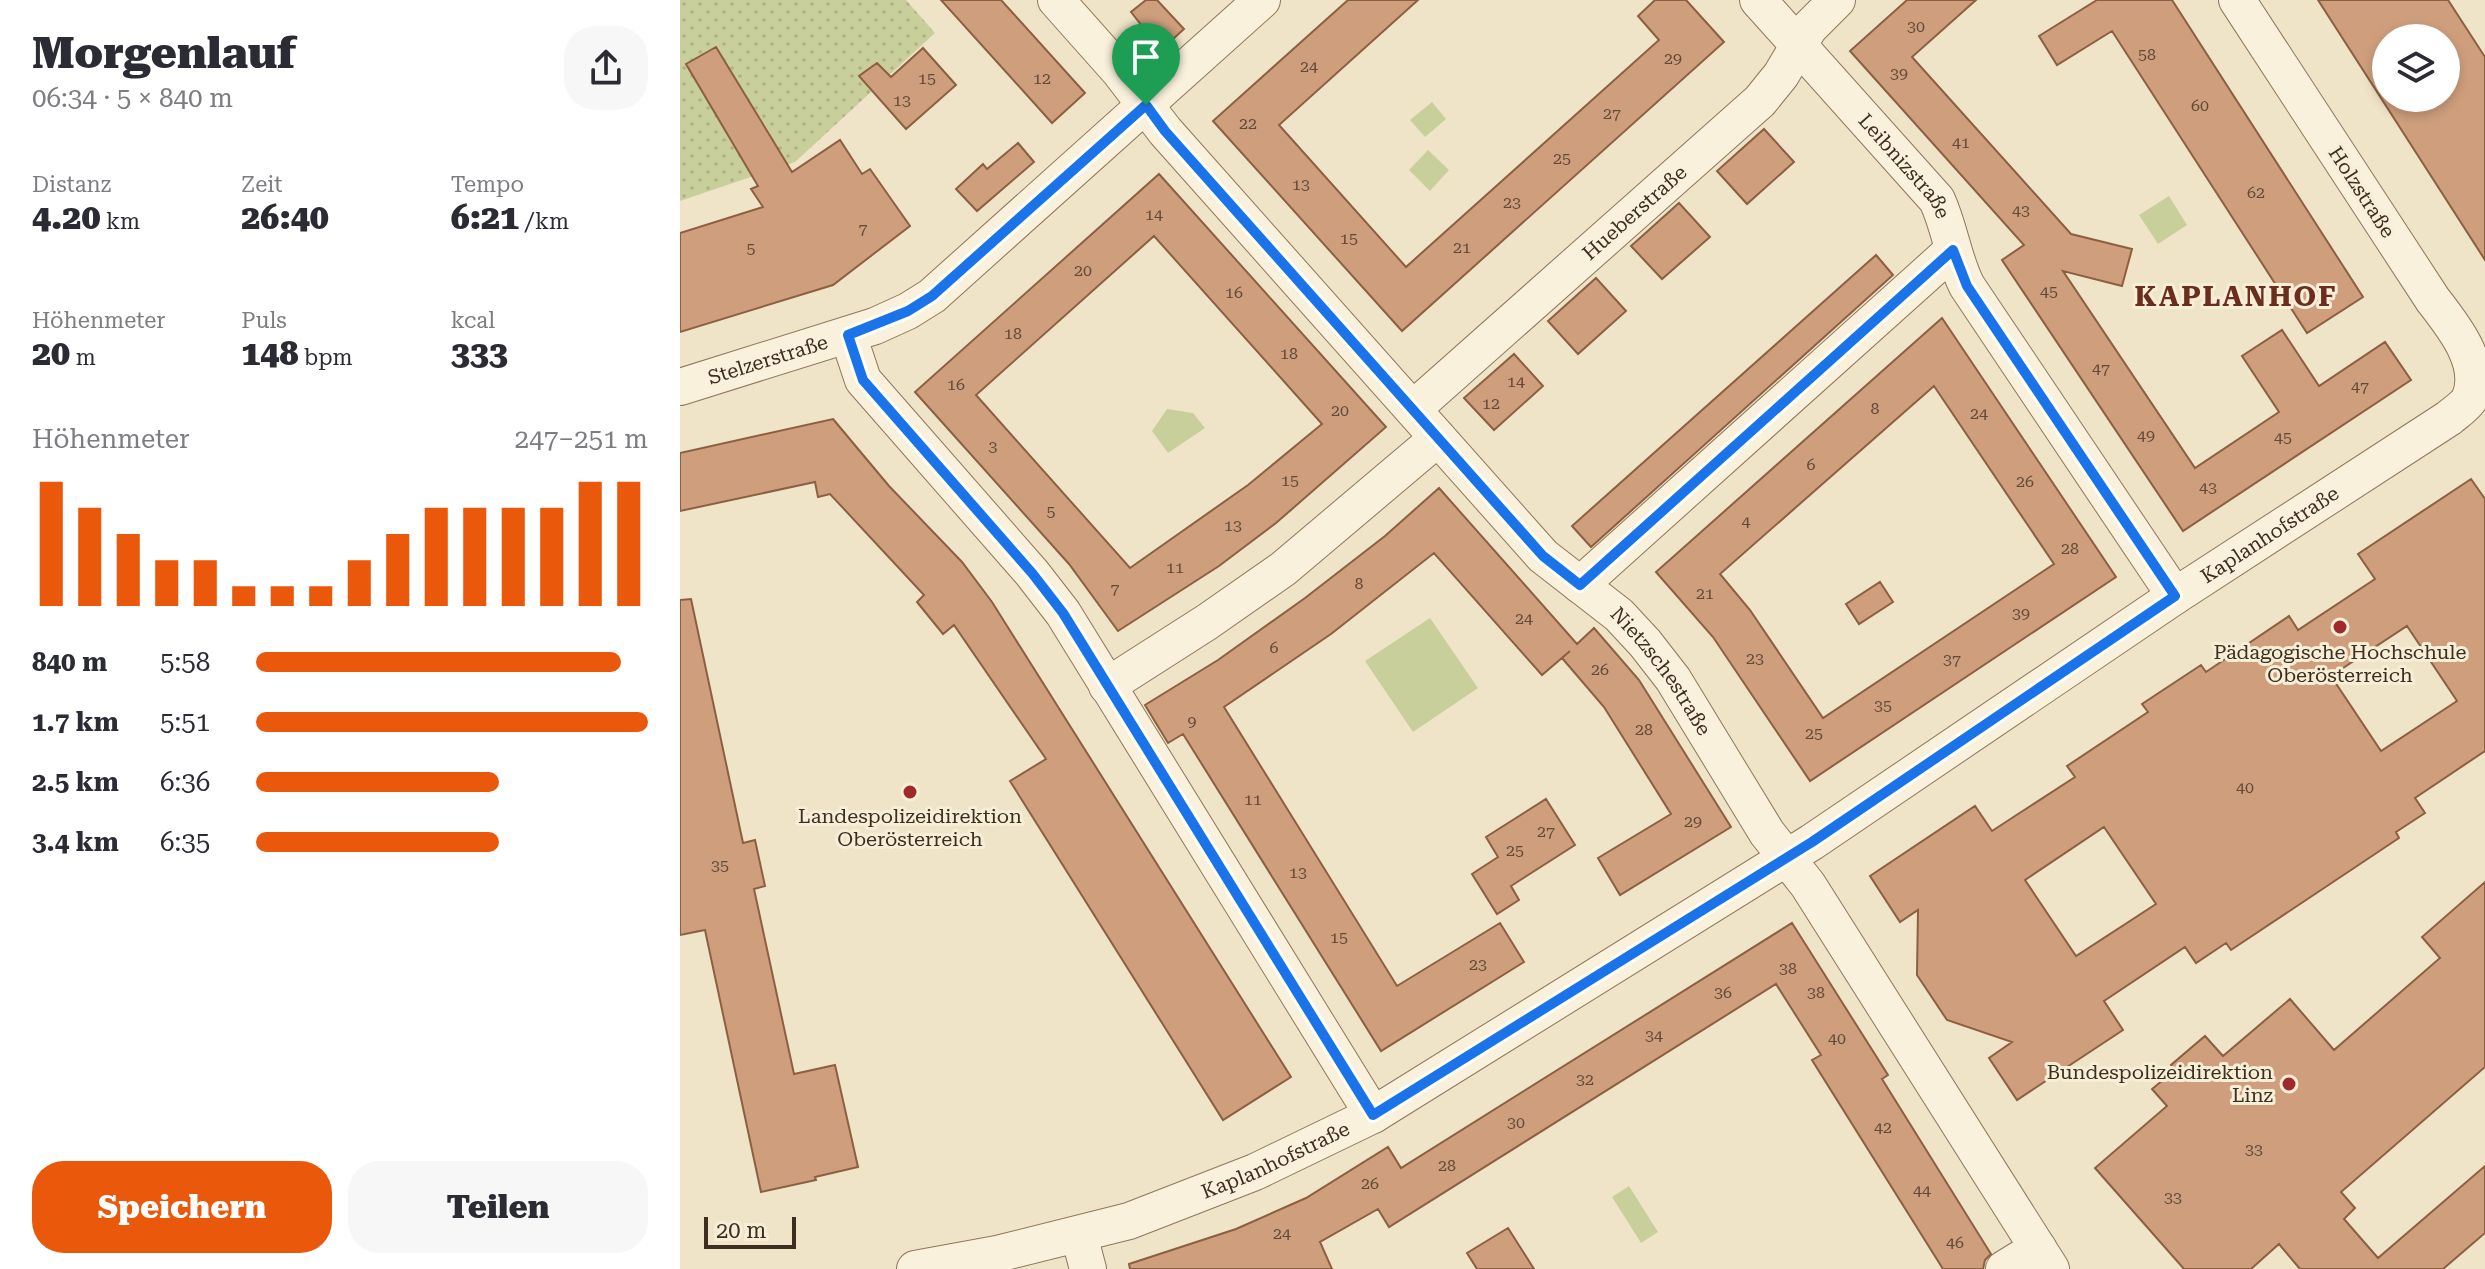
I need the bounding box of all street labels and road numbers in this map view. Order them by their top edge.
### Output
street label: Leibnizstraße [1853,109,1955,222]
street label: Holzstraße [2324,142,2400,242]
street label: Hueberstraße [1577,160,1691,265]
street label: Stelzerstraße [705,329,831,390]
street label: Kaplanhofstraße [2196,481,2343,588]
street label: Nietzschestraße [1606,602,1717,740]
street label: Kaplanhofstraße [1198,1116,1353,1204]

